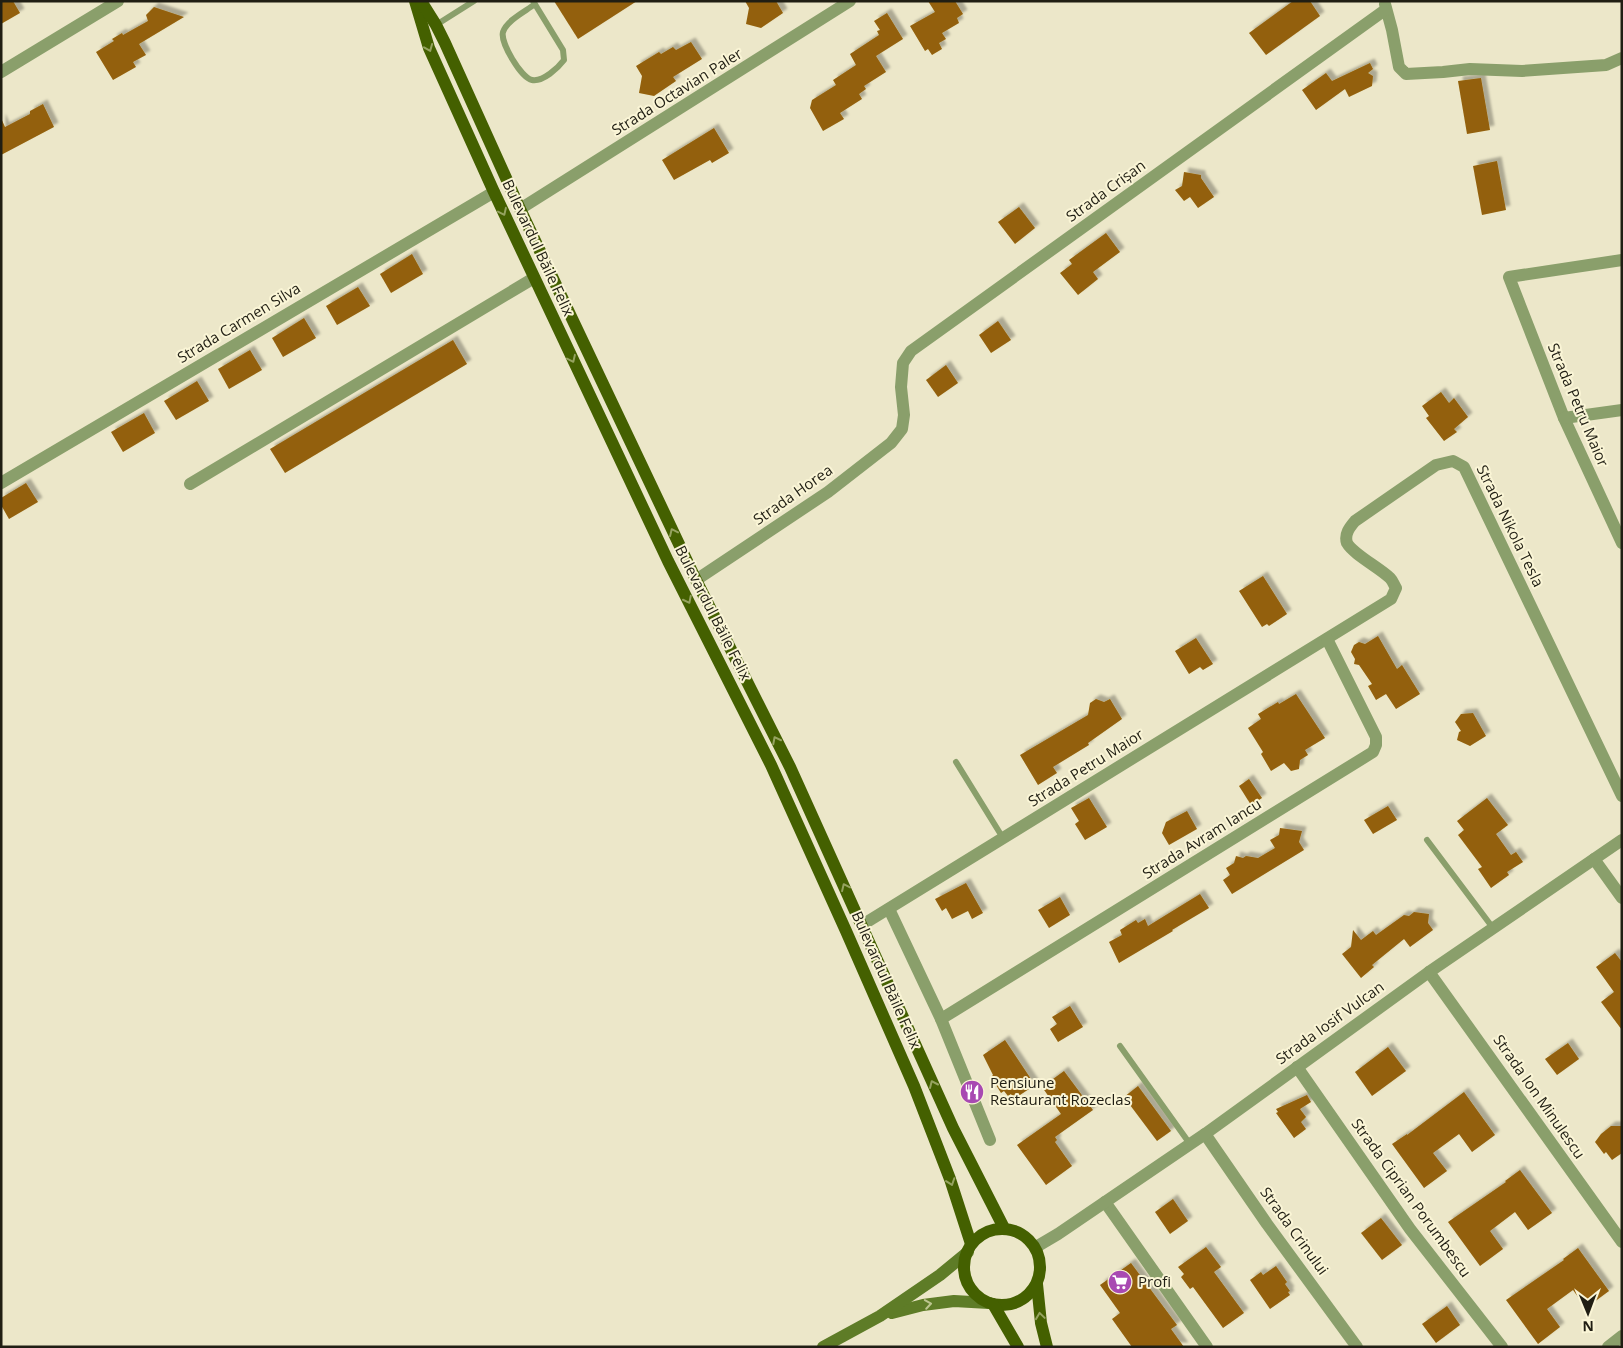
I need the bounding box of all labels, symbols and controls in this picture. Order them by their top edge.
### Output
one-way arrow [423,43,433,52]
street label: Strada Octavian Paler [607,43,746,139]
street label: Strada Crișan [1062,155,1149,226]
street label: Bulevardul Băile Felix [498,176,579,319]
one-way arrow [497,207,508,216]
street label: Strada Carmen Silva [173,277,304,367]
street label: Strada Petru Maior [1544,340,1614,469]
one-way arrow [566,354,577,363]
street label: Strada Horea [749,459,836,529]
street label: Strada Nikola Tesla [1473,461,1549,590]
one-way arrow [669,528,679,537]
street label: Bulevardul Băile Felix [671,542,757,683]
one-way arrow [682,595,692,604]
street label: Strada Petru Maior [1024,724,1147,811]
one-way arrow [772,736,782,745]
street label: Strada Avram Iancu [1138,793,1265,883]
one-way arrow [840,883,851,892]
street label: Bulevardul Băile Felix [848,908,926,1052]
street label: Strada Iosif Vulcan [1271,976,1388,1068]
street label: Strada Ion Minulescu [1489,1030,1590,1162]
place label: Pensiune Restaurant Rozeclas [990,1072,1131,1109]
restaurant icon: Pensiune Restaurant Rozeclas [959,1079,985,1105]
one-way arrow [928,1080,939,1089]
street label: Strada Ciprian Porumbescu [1347,1114,1476,1281]
one-way arrow [945,1177,955,1185]
street label: Strada Crinului [1256,1182,1333,1278]
supermarket icon: Profi [1107,1269,1133,1295]
place label: Profi [1138,1271,1171,1291]
north arrow [1563,1288,1613,1338]
one-way arrow [923,1300,932,1310]
one-way arrow [1035,1311,1046,1319]
text: N [1582,1317,1594,1336]

